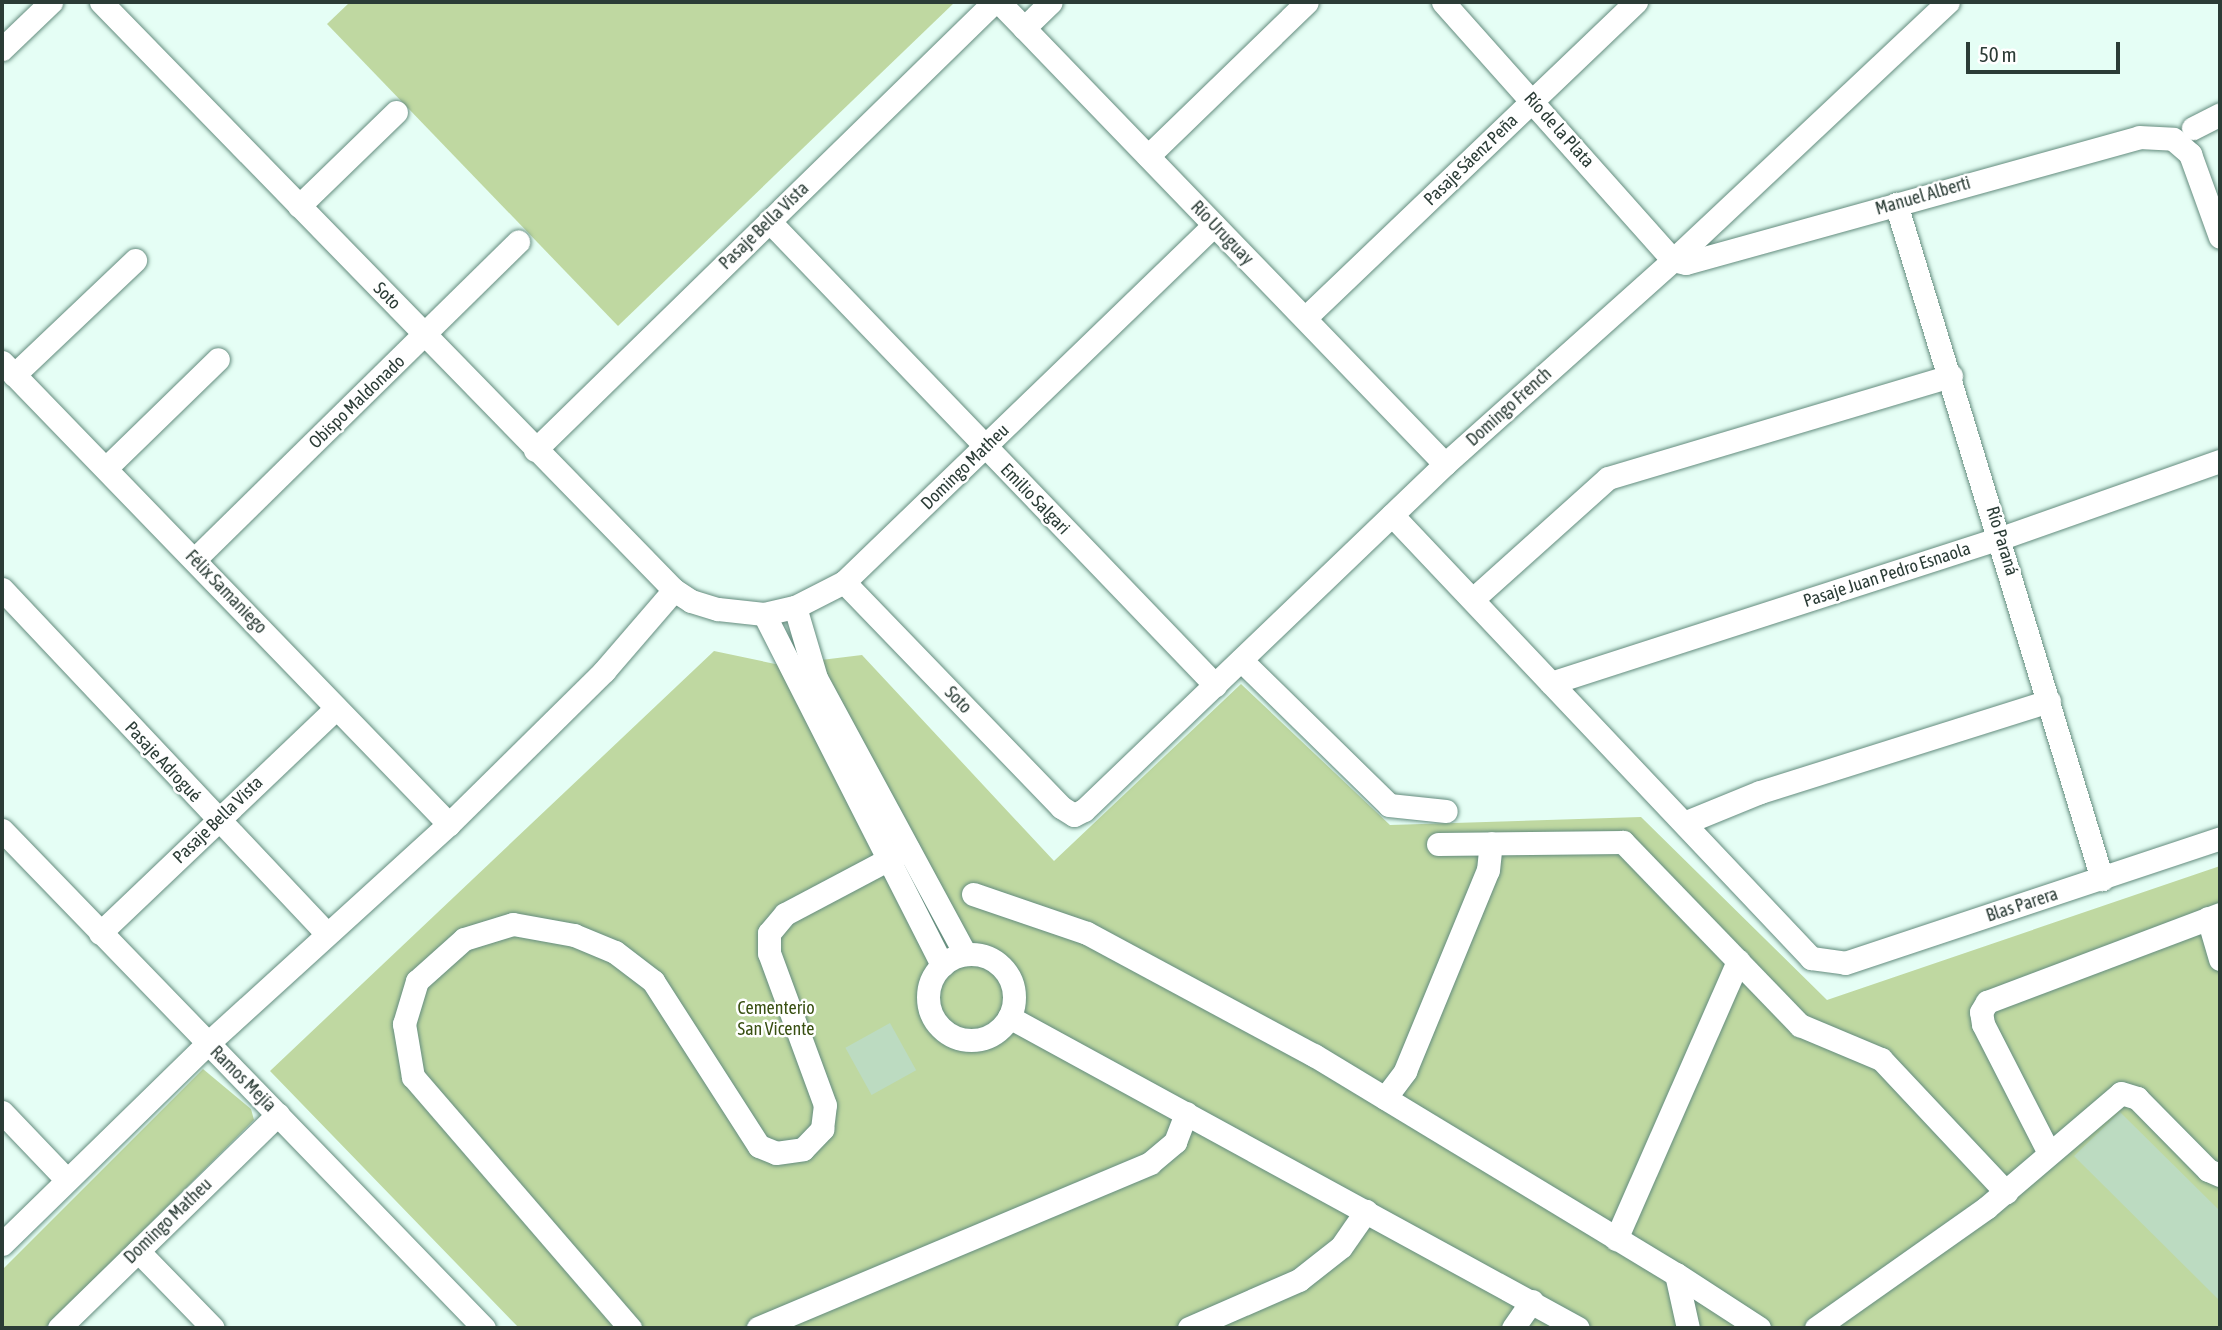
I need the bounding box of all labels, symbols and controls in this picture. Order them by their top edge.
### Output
scale bar [1970,28,2124,72]
text: 50 m [1979,42,2017,66]
street label: Río de la Plata [1519,88,1599,172]
street label: Pasaje Sáenz Peña [1420,110,1522,210]
street label: Manuel Alberti [1873,172,1973,220]
street label: Pasaje Bella Vista [715,178,813,274]
street label: Río Uruguay [1186,196,1258,270]
street label: Soto [369,278,405,314]
street label: Obispo Maldonado [305,351,409,453]
street label: Domingo French [1462,363,1556,451]
street label: Domingo Matheu [917,420,1013,514]
street label: Emilio Salgari [996,459,1074,539]
street label: Río Paraná [1981,504,2023,578]
street label: Pasaje Juan Pedro Esnaola [1801,538,1973,612]
street label: Félix Samaniego [181,546,271,638]
street label: Soto [940,682,976,718]
street label: Pasaje Adrogué [120,717,206,807]
street label: Pasaje Bella Vista [169,772,267,868]
street label: Blas Parera [1983,883,2061,927]
park label: Cementerio San Vicente [737,998,815,1040]
street label: Ramos Mejía [205,1041,281,1117]
street label: Domingo Matheu [120,1174,216,1268]

